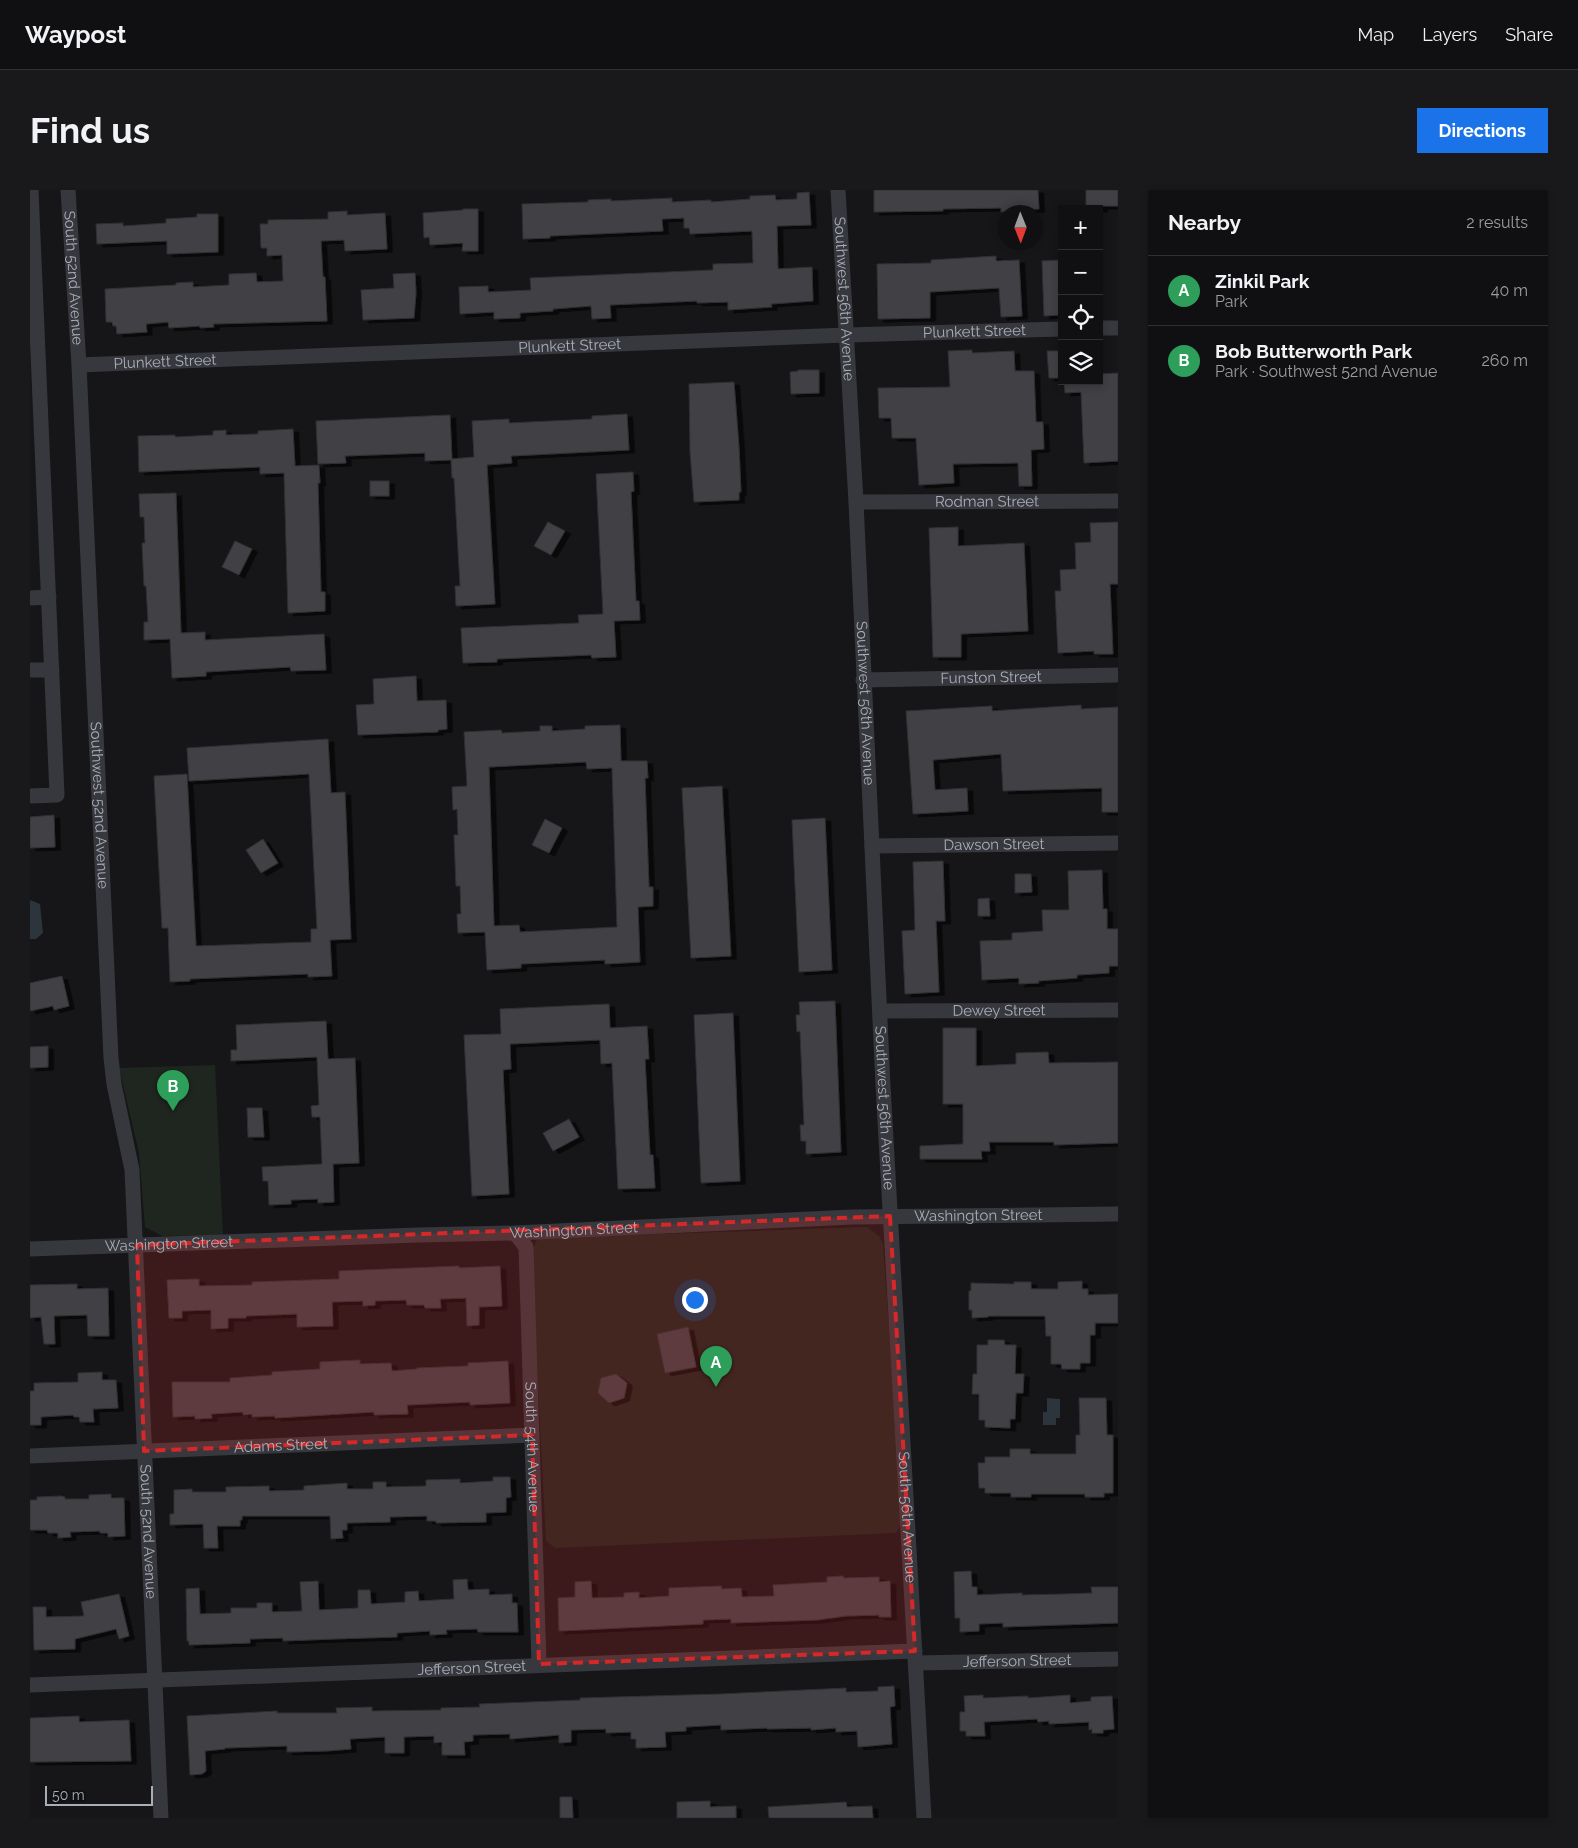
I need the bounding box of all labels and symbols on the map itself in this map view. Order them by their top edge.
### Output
north arrow [998,205,1043,250]
street label: South 52nd Avenue [60,210,87,346]
street label: Southwest 56th Avenue [831,216,858,382]
street label: Plunkett Street [923,321,1026,342]
street label: Plunkett Street [518,335,621,357]
street label: Plunkett Street [113,351,217,373]
street label: Rodman Street [935,492,1039,511]
street label: Southwest 56th Avenue [853,621,878,786]
street label: Funston Street [940,667,1042,687]
street label: Southwest 52nd Avenue [86,721,112,889]
street label: Dawson Street [943,835,1045,854]
street label: Dewey Street [952,1001,1046,1020]
street label: Southwest 56th Avenue [871,1025,898,1191]
pin: B [157,1070,189,1111]
street label: Washington Street [914,1206,1043,1225]
street label: Washington Street [509,1218,638,1242]
street label: Washington Street [104,1233,233,1255]
your location [682,1287,708,1313]
pin: A [700,1346,732,1387]
street label: South 54th Avenue [521,1381,543,1513]
street label: Adams Street [233,1435,328,1456]
street label: South 56th Avenue [895,1451,920,1584]
street label: South 52nd Avenue [136,1464,160,1599]
street label: Jefferson Street [962,1651,1072,1671]
street label: Jefferson Street [417,1657,526,1679]
scale bar [45,1783,152,1806]

